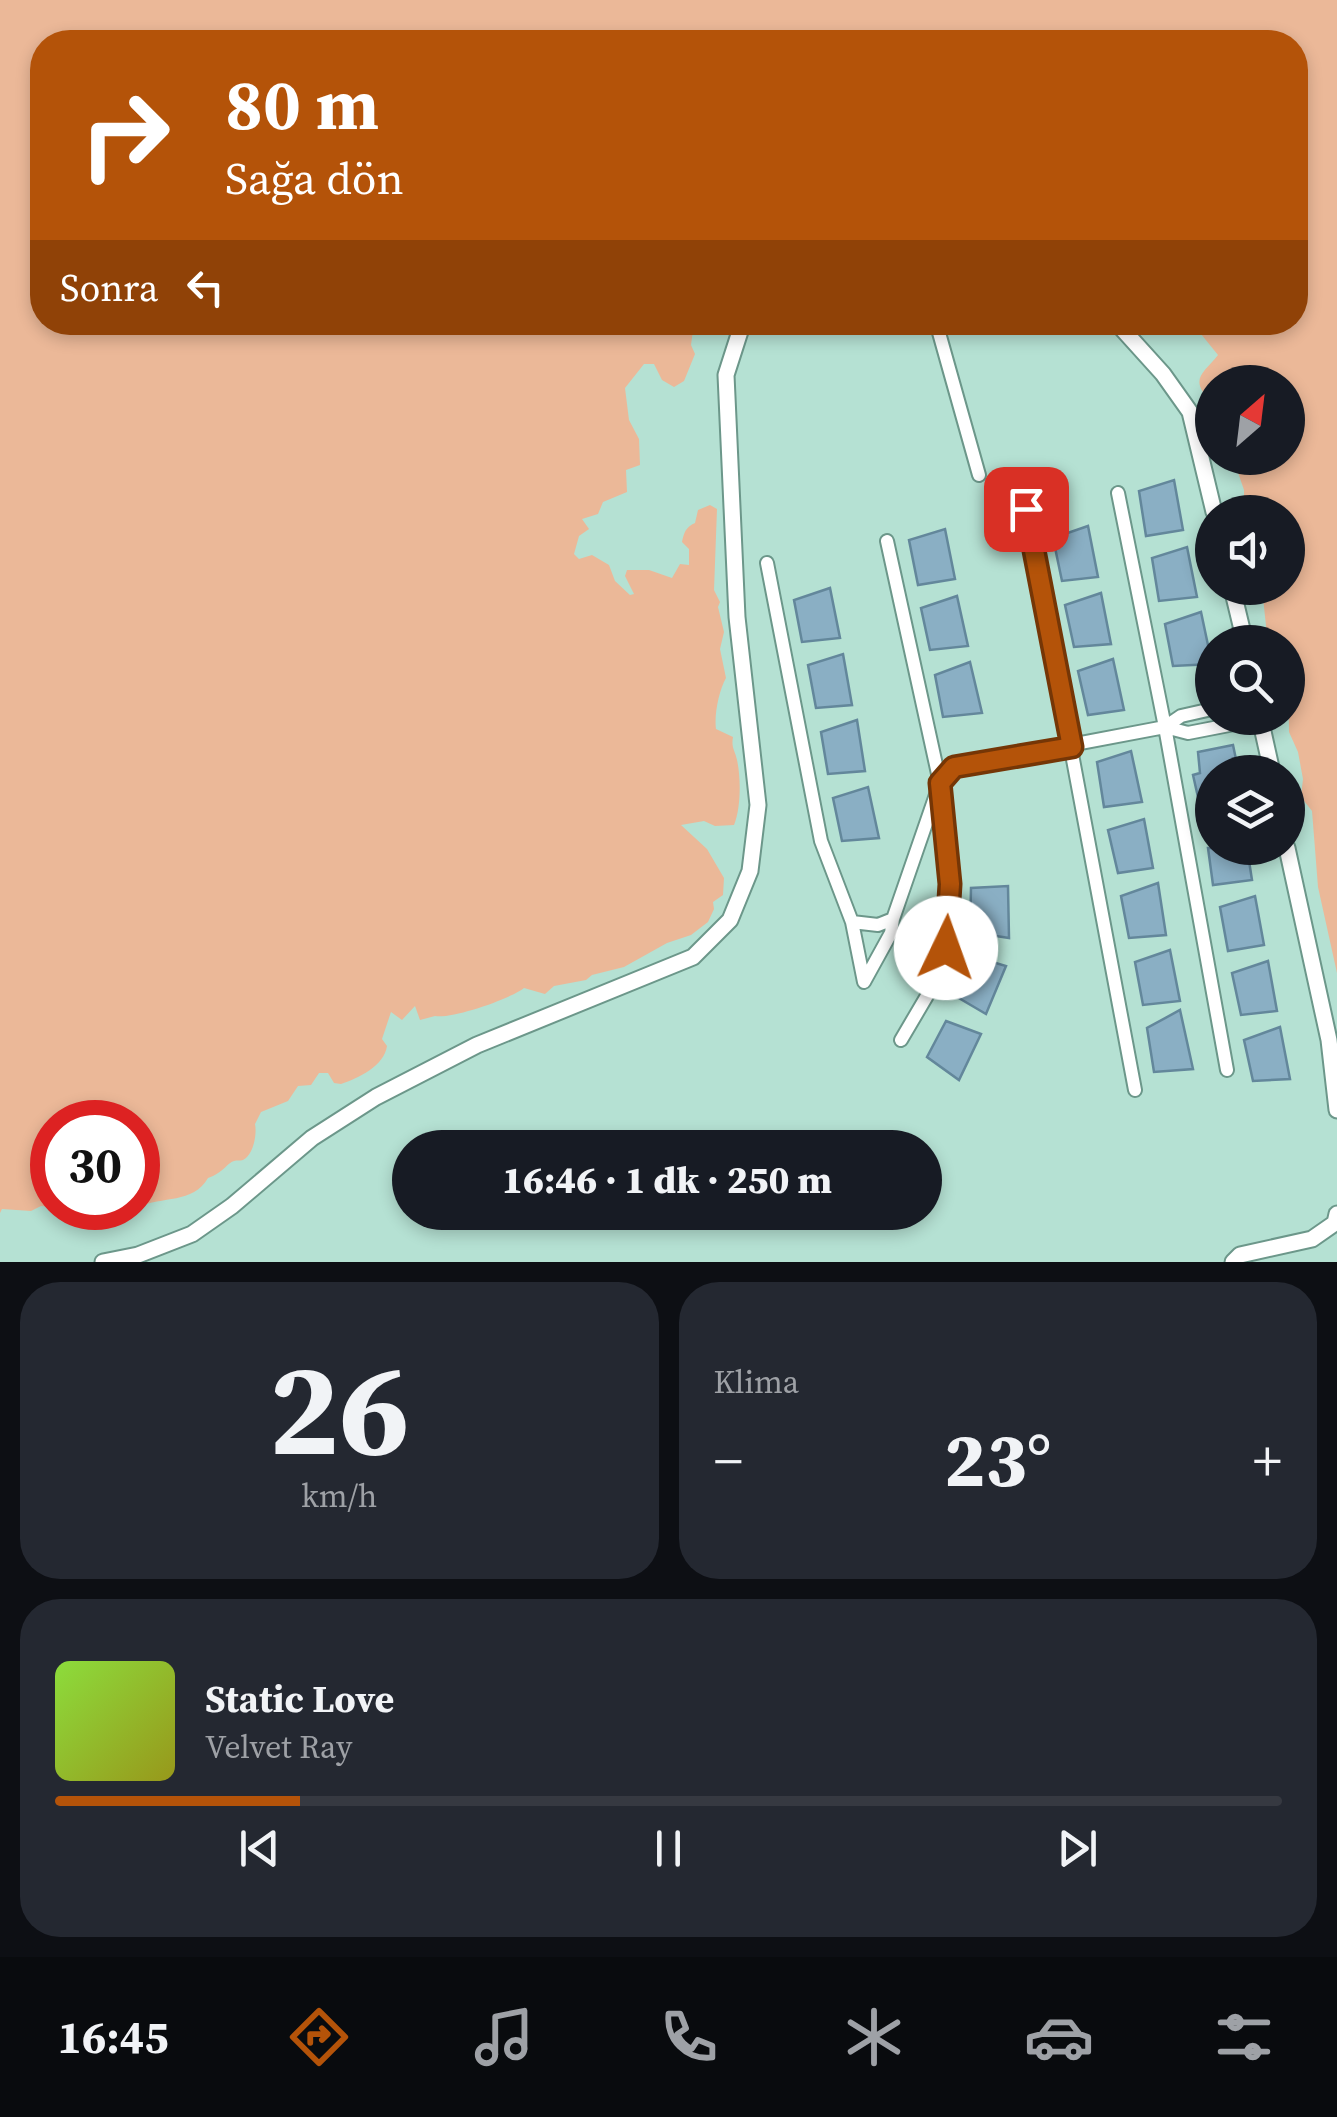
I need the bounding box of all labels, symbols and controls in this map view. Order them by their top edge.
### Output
text: 80 m [225,56,379,152]
icon: right [60,70,190,200]
text: Sağa dön [225,147,404,209]
icon: left [178,260,233,315]
text: Sonra [60,262,158,314]
north arrow [1195,365,1305,475]
map controls [1195,365,1305,865]
pin [984,467,1069,552]
icon: arrive [999,482,1054,537]
button: sound [1195,495,1305,605]
button: search [1195,625,1305,735]
button: layers [1195,755,1305,865]
position arrow [894,896,998,1000]
speed limit sign: 30 [30,1100,160,1230]
text: 16:46 · 1 dk · 250 m [502,1154,832,1206]
text: 26 [269,1319,410,1498]
text: Klima [714,1360,799,1404]
text: 23° [944,1408,1051,1511]
text: − [714,1423,743,1498]
text: + [1253,1423,1282,1498]
text: km/h [301,1474,377,1518]
text: Static Love [205,1673,394,1725]
text: Velvet Ray [205,1725,352,1769]
icon: previous [232,1821,287,1876]
icon: pause [641,1821,696,1876]
icon: next [1050,1821,1105,1876]
icon: directions [284,2002,354,2072]
icon: music [469,2002,539,2072]
icon: phone [654,2002,724,2072]
icon: climate [839,2002,909,2072]
icon: car [1024,2002,1094,2072]
icon: filters [1209,2002,1279,2072]
text: 16:45 [58,2006,169,2068]

